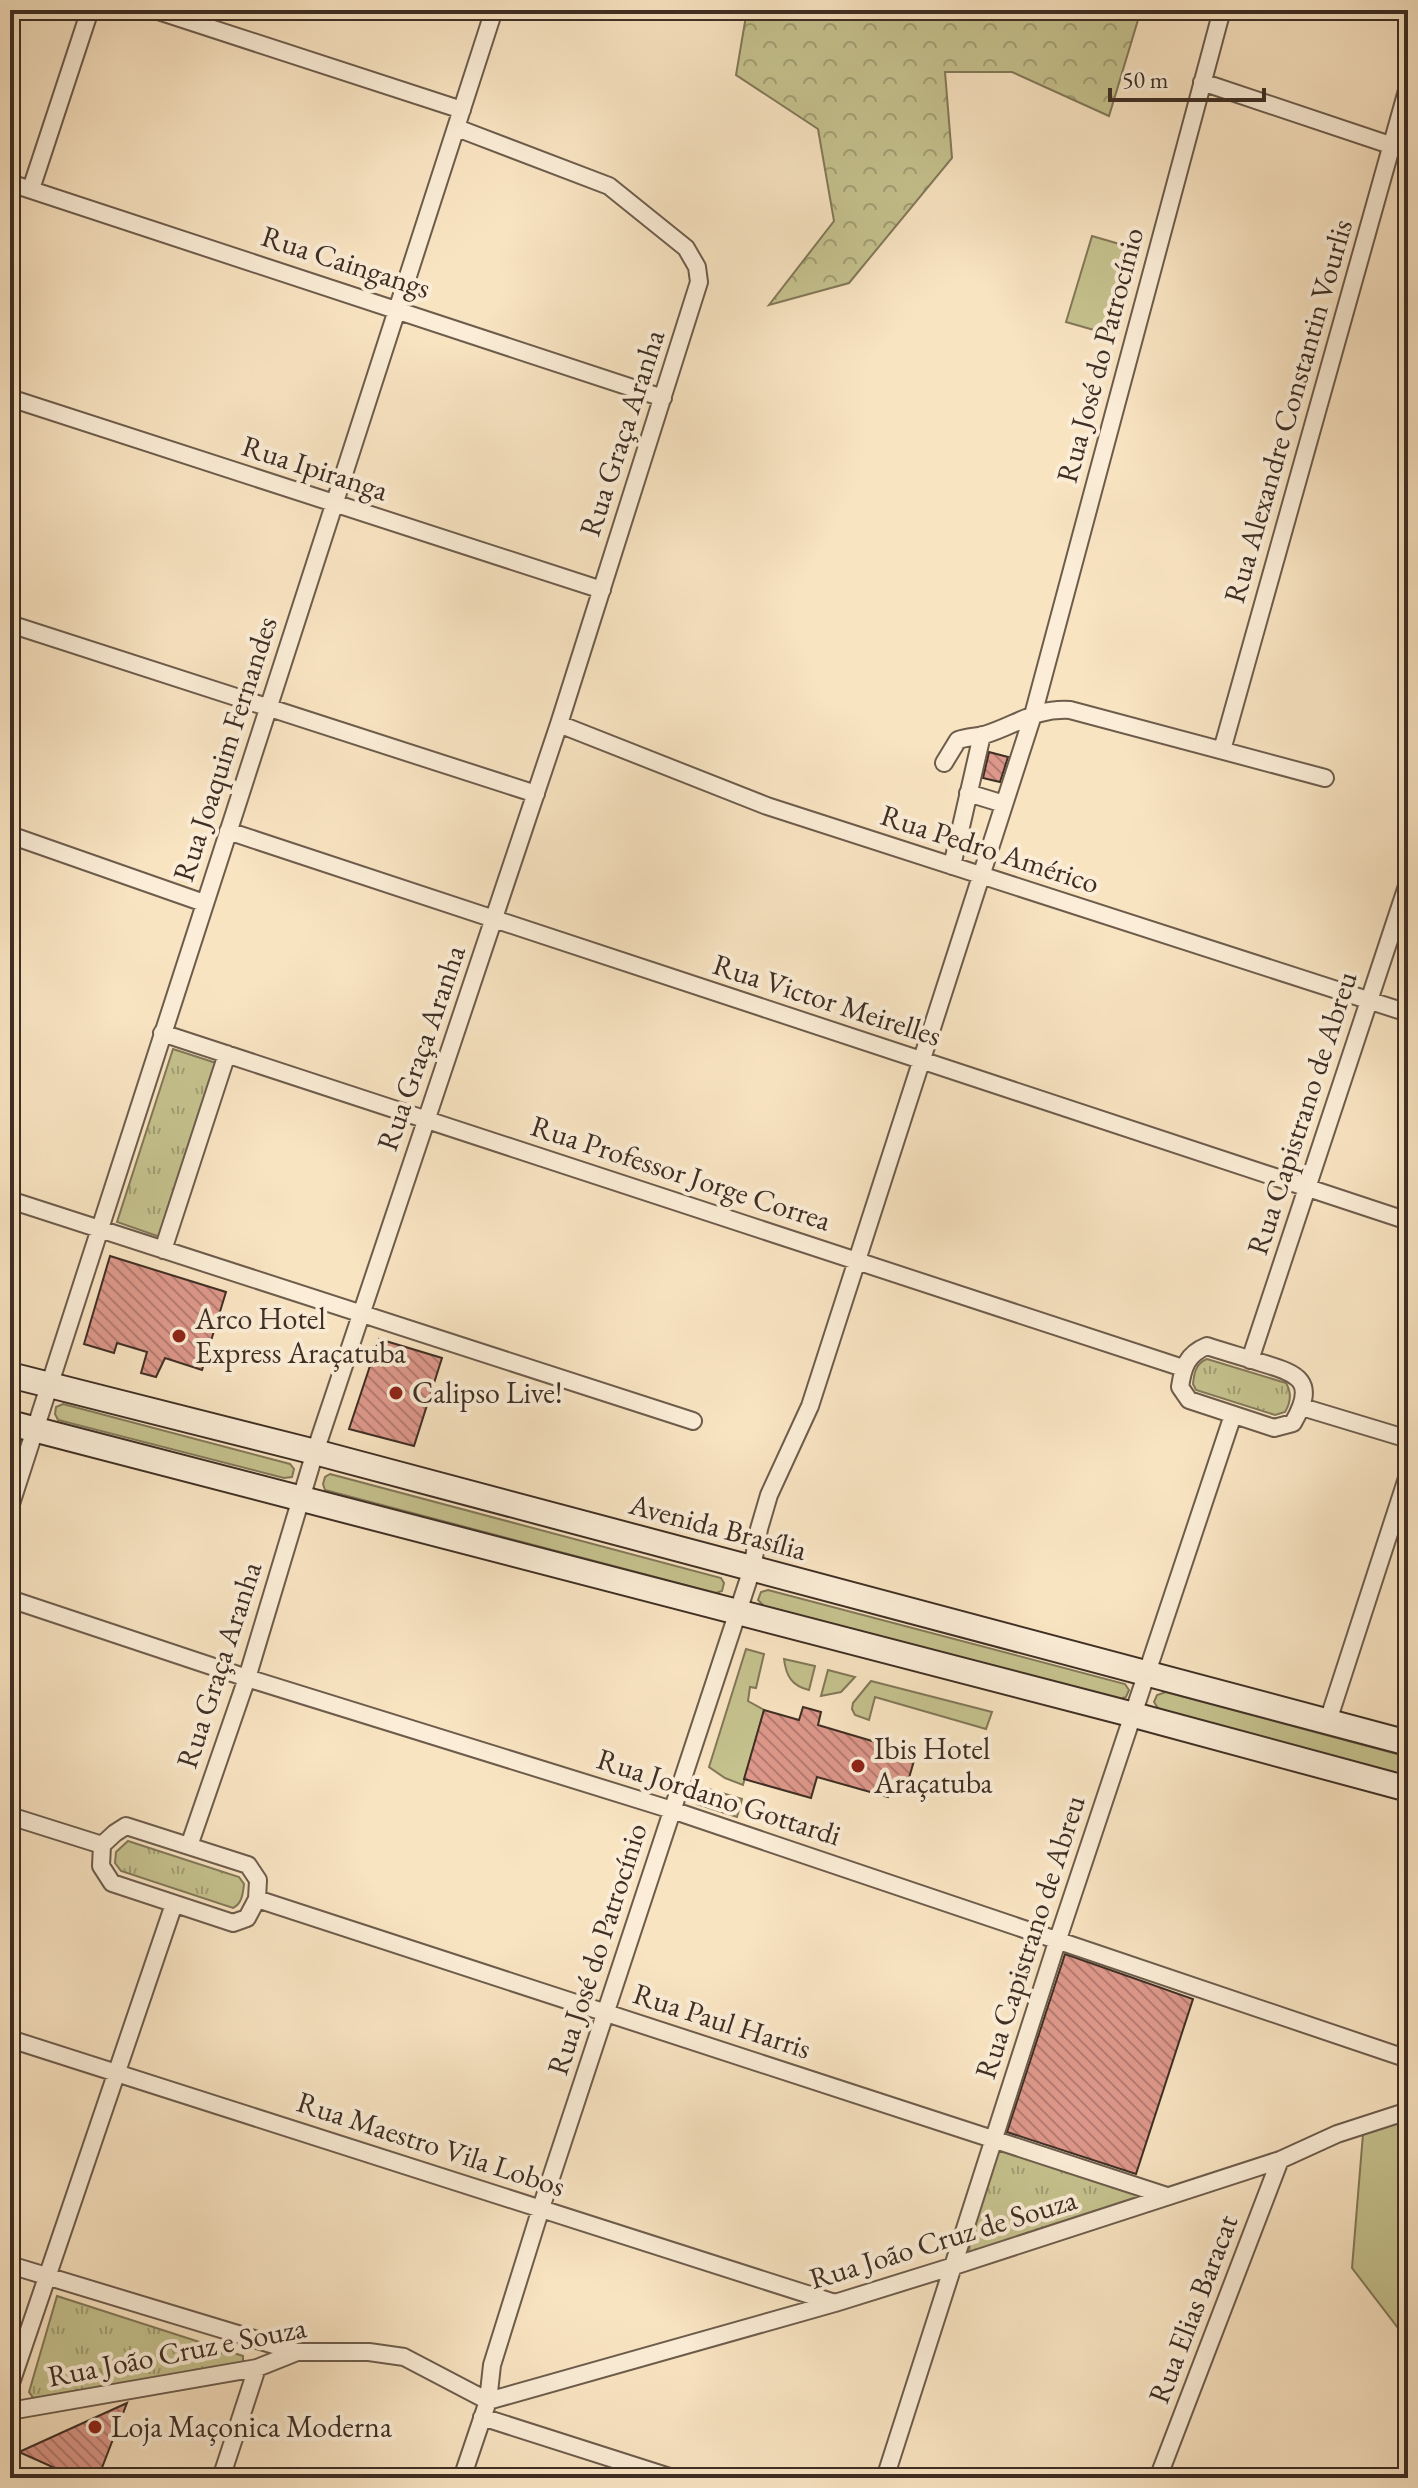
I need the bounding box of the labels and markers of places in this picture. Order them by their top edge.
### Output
place label: Arco Hotel Express Araçatuba [194,1299,406,1372]
marker: Arco Hotel Express Araçatuba [170,1327,188,1345]
place label: Calipso Live! [412,1373,562,1412]
marker: Calipso Live! [387,1384,405,1402]
place label: Ibis Hotel Araçatuba [873,1729,993,1802]
marker: Ibis Hotel Araçatuba [849,1757,867,1775]
place label: Loja Maçonica Moderna [111,2407,392,2446]
marker: Loja Maçonica Moderna [86,2418,104,2436]

